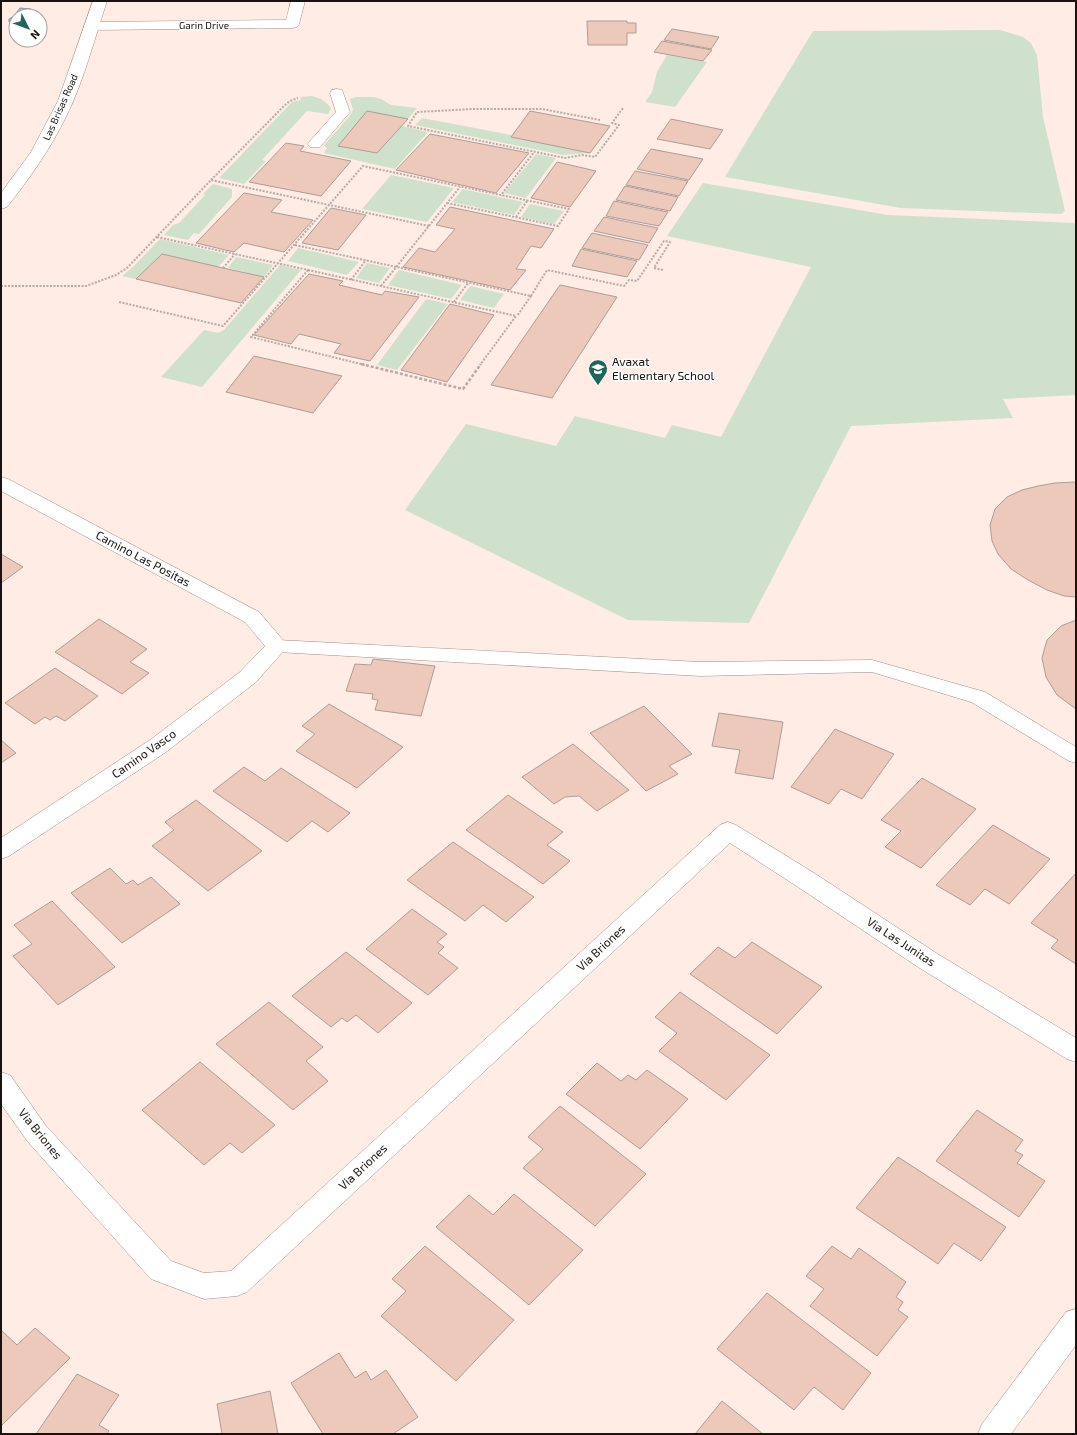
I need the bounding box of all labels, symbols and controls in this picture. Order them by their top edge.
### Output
north arrow [8,8,48,48]
street label: Garin Drive [179,19,229,31]
text: N [28,28,43,42]
street label: Las Brisas Road [40,72,80,142]
place label: Avaxat Elementary School [612,354,715,382]
school or university icon: Avaxat Elementary School [587,358,609,386]
street label: Camino Las Positas [94,527,193,589]
street label: Camino Vasco [109,726,178,781]
street label: Via Las Junitas [865,914,938,969]
street label: Via Briones [573,921,627,973]
street label: Via Briones [16,1105,65,1162]
street label: Via Briones [335,1140,389,1192]

